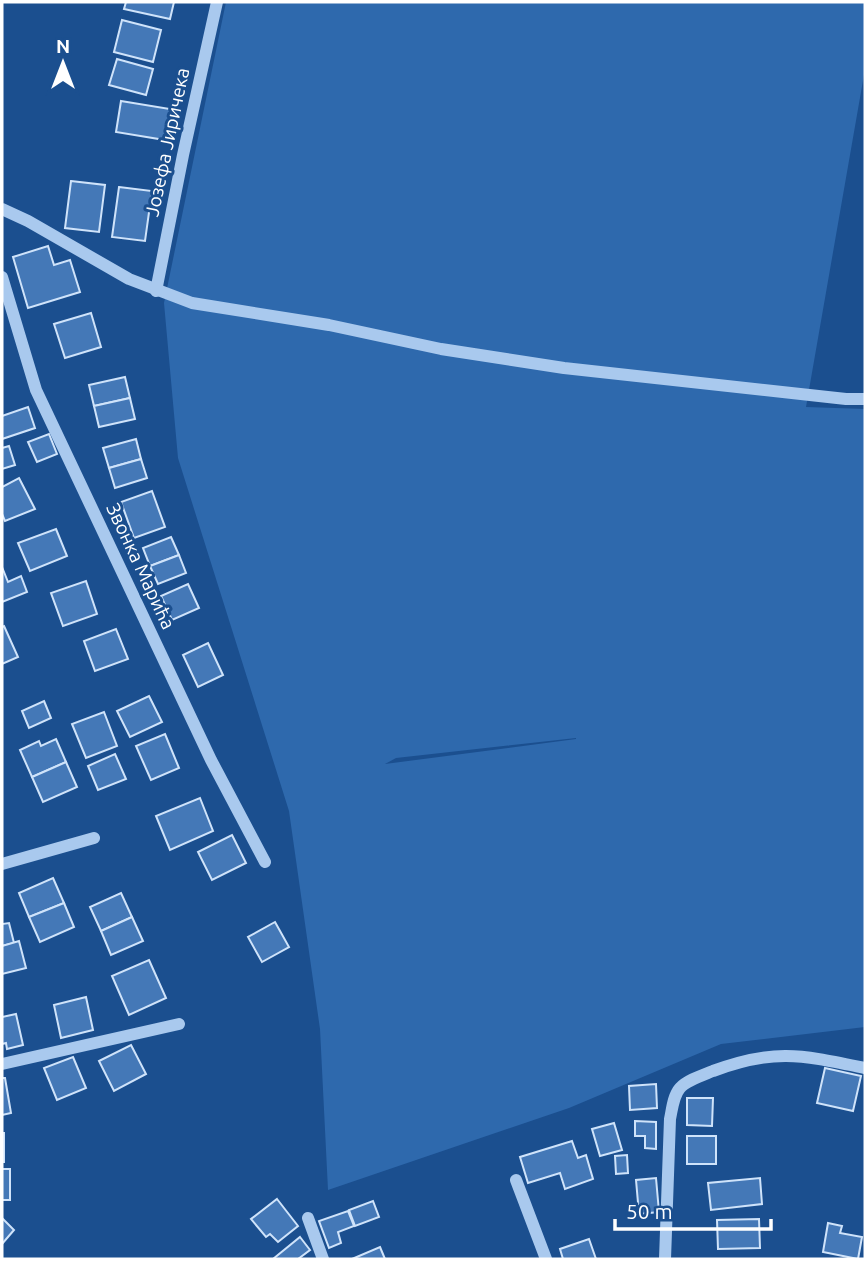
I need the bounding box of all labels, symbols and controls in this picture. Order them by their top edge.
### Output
north arrow [28,28,98,98]
text: N [56,35,70,57]
street label: Јозефа Јиричека [141,66,193,218]
street label: Звонка Марића [102,499,180,633]
scale bar [615,1188,771,1232]
text: 50 m [626,1199,673,1223]

